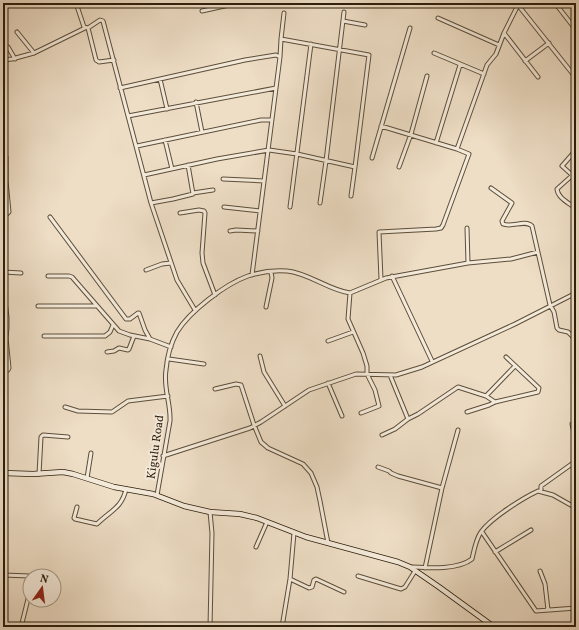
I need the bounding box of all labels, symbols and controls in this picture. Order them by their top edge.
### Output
street label: Kigulu Road [144,414,168,480]
north arrow [22,568,62,608]
text: N [38,572,50,588]

